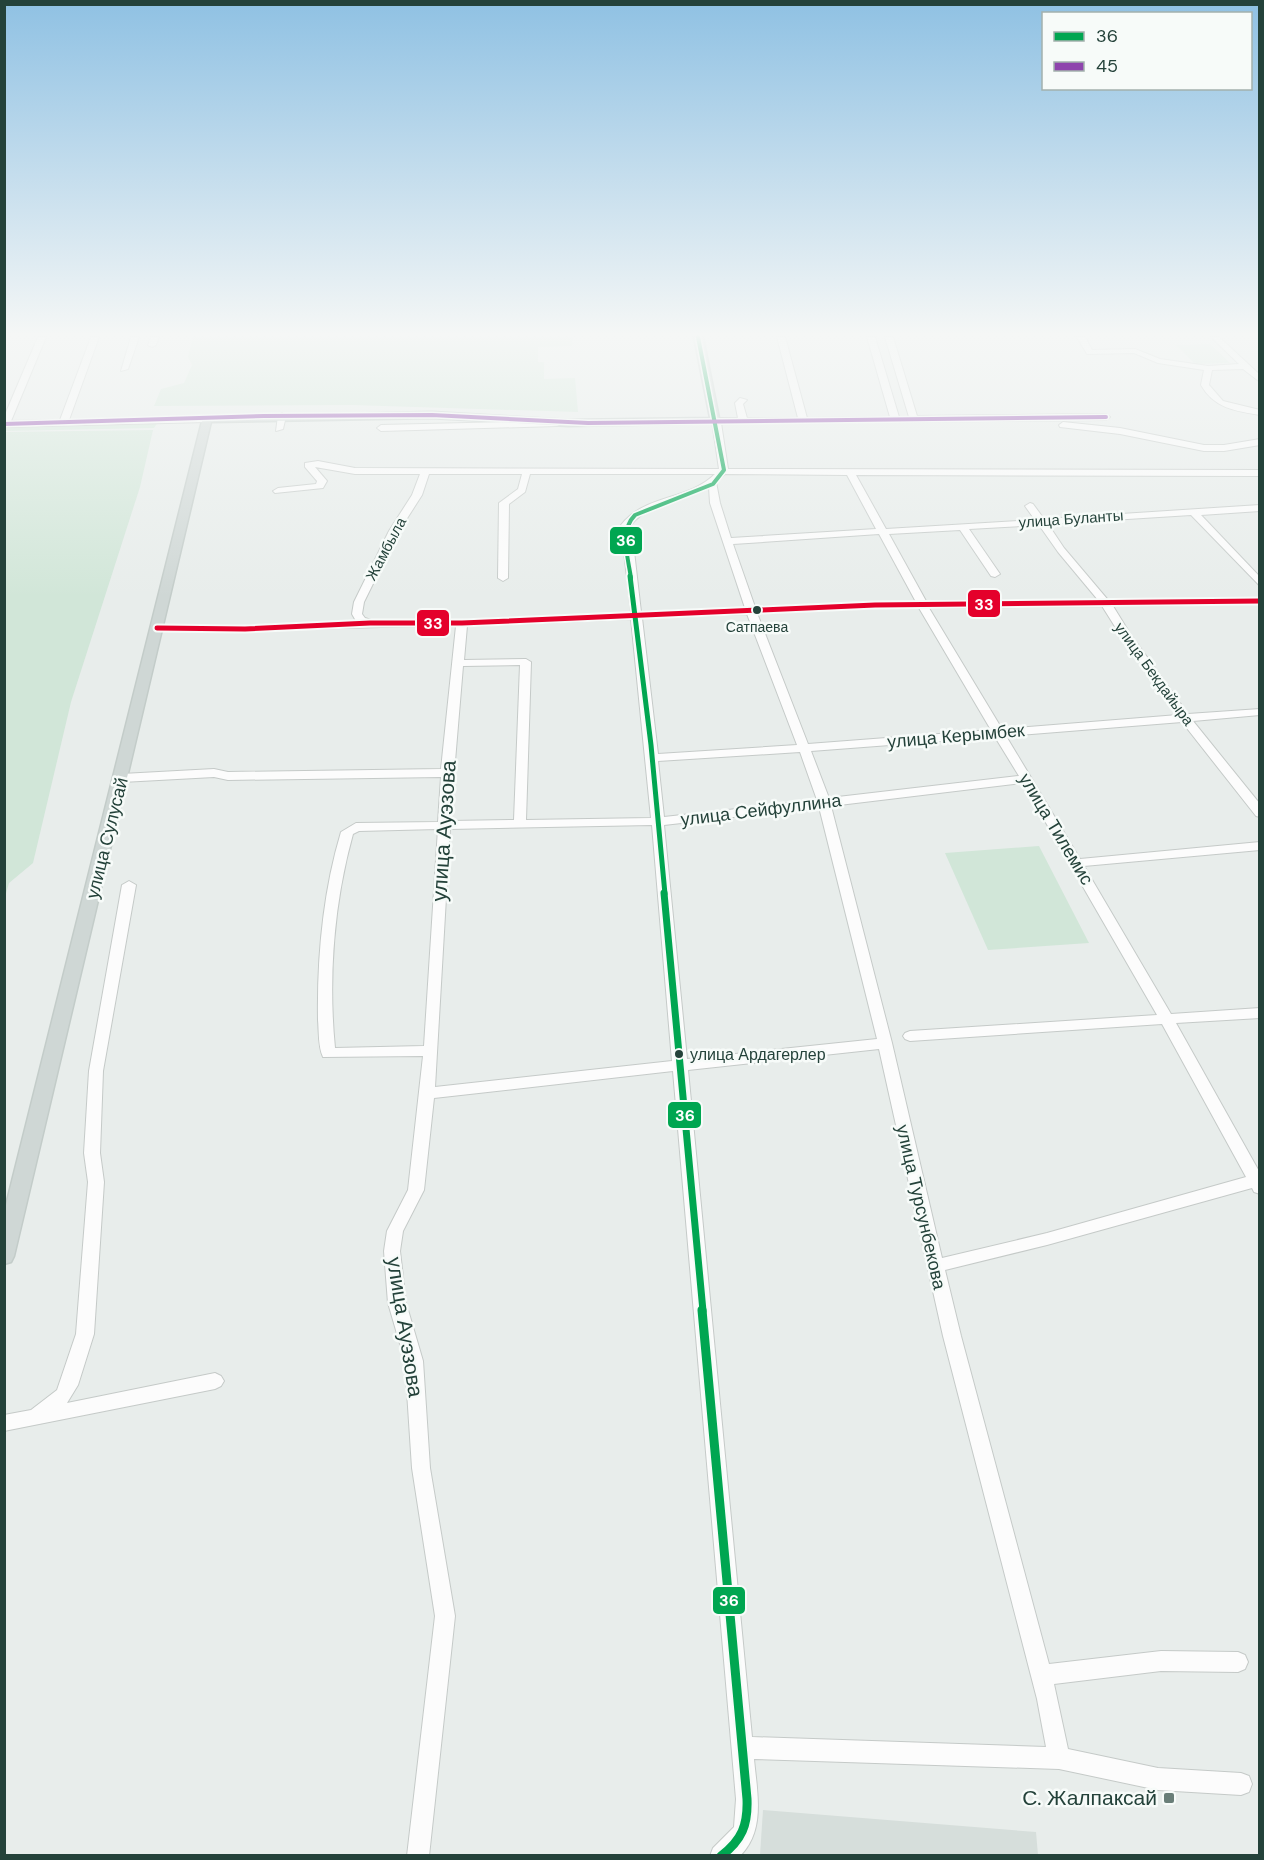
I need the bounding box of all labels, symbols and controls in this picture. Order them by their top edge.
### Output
legend [1042,12,1252,90]
text: 36 [1096,24,1118,48]
text: 45 [1096,54,1118,78]
street label: улица Буланты [1018,505,1124,533]
street label: Жамбыла [361,513,411,584]
line badge: 36 [609,526,643,555]
text: 36 [616,530,636,551]
line badge: 33 [967,589,1001,618]
text: 33 [974,594,994,615]
marker: Сатпаева [751,604,763,616]
line badge: 33 [416,609,450,637]
text: 33 [423,613,443,634]
place label: Сатпаева [726,618,788,636]
street label: улица Бекдайыра [1110,618,1199,730]
street label: улица Керымбек [886,718,1026,754]
street label: улица Ауэзова [425,759,463,903]
street label: улица Тилемис [1013,769,1099,889]
street label: улица Сулусай [80,775,134,901]
street label: улица Сейфуллина [679,788,844,832]
place label: улица Ардагерлер [690,1044,826,1065]
marker: улица Ардагерлер [673,1048,685,1060]
line badge: 36 [667,1101,702,1129]
text: 36 [675,1105,695,1126]
street label: улица Турсунбекова [890,1122,952,1293]
street label: улица Ауэзова [380,1255,430,1399]
line badge: 36 [712,1586,746,1615]
text: 36 [719,1590,739,1611]
place label: С. Жалпаксай [1022,1784,1157,1812]
marker: С. Жалпаксай [1162,1791,1176,1805]

